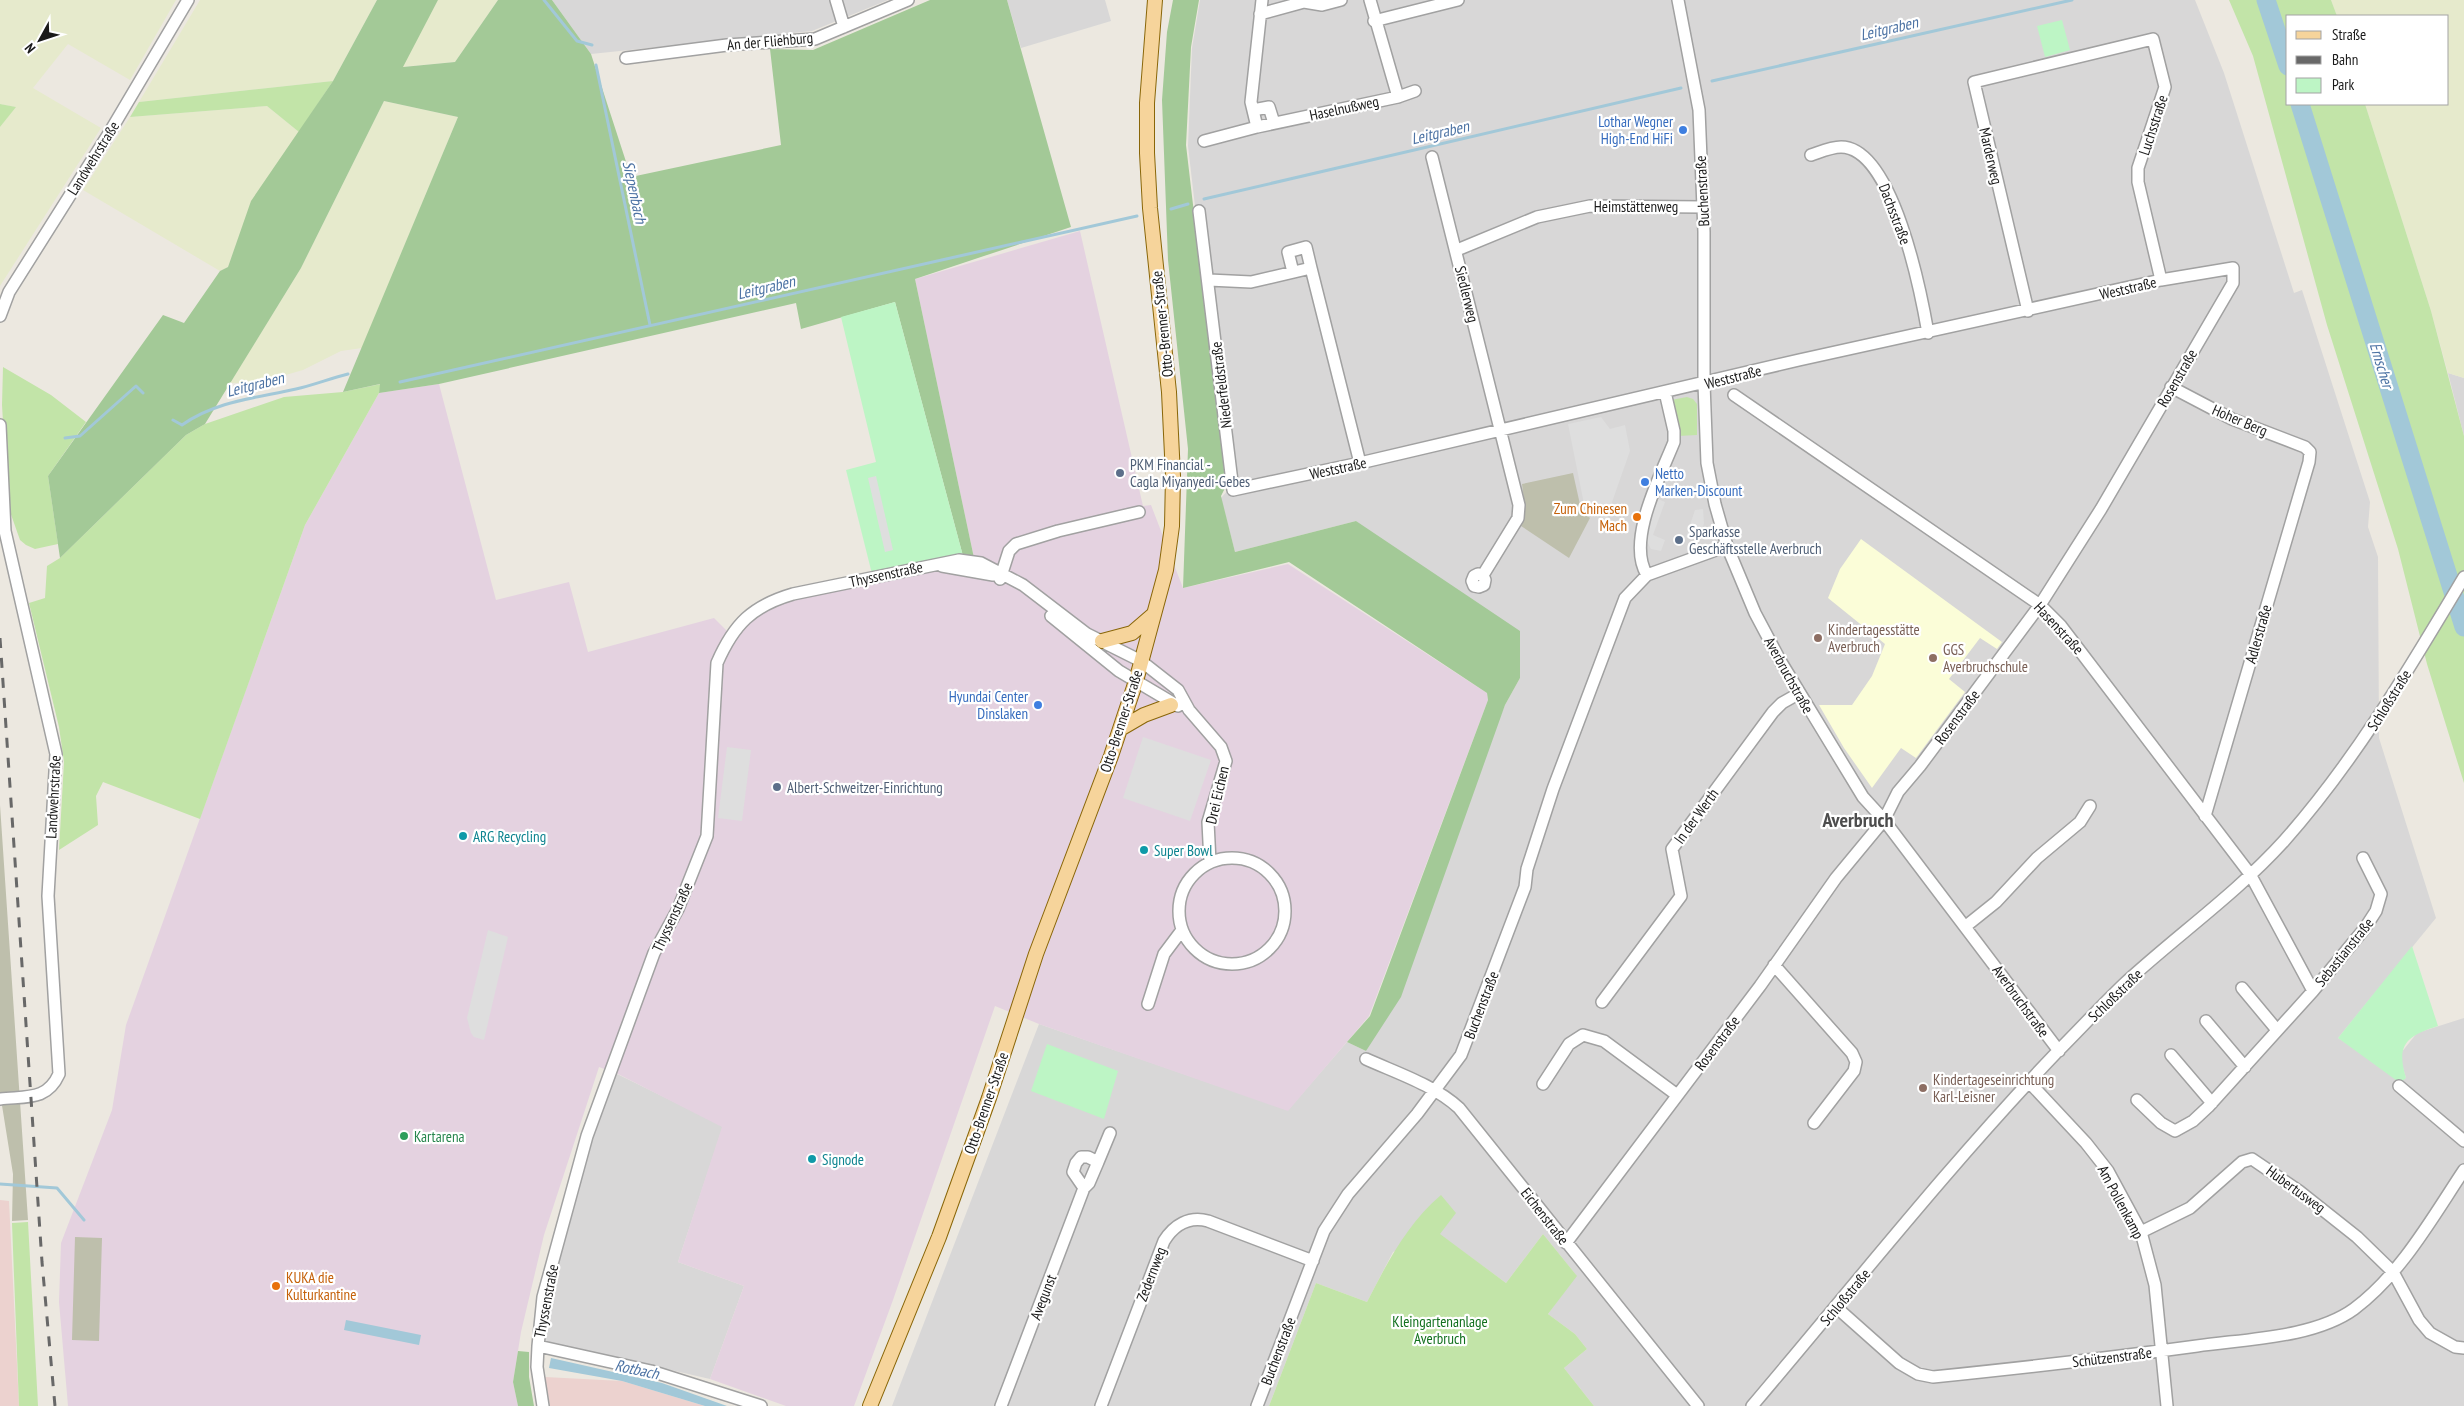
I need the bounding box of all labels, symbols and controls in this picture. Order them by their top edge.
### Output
water label: Leitgraben [1858,11,1921,44]
north arrow [15,15,65,65]
legend [2286,15,2449,105]
text: Straße [2332,25,2366,44]
street label: An der Fliehburg [726,28,814,54]
text: N [21,40,39,57]
text: Bahn [2332,50,2358,69]
text: Park [2332,75,2354,94]
street label: Haselnußweg [1308,91,1380,125]
street label: Luchsstraße [2134,92,2172,158]
place label: Lothar Wegner High-End HiFi [1598,112,1674,148]
water label: Leitgraben [1409,115,1472,148]
street label: Landwehrstraße [63,118,123,198]
marker: Lothar Wegner High-End HiFi [1677,124,1689,136]
street label: Marderweg [1975,126,2007,186]
street label: Buchenstraße [1691,155,1713,227]
water label: Siepenbach [619,159,652,226]
street label: Dachsstraße [1875,181,1915,247]
street label: Heimstättenweg [1594,197,1678,216]
street label: Siedlerweg [1451,264,1483,324]
water label: Leitgraben [735,270,798,303]
street label: Otto-Brenner-Straße [1147,270,1177,378]
street label: Weststraße [2098,272,2158,304]
water label: Emscher [2366,340,2399,393]
street label: Niederfeldstraße [1206,341,1236,429]
street label: Rosenstraße [2153,346,2201,410]
street label: Weststraße [1703,361,1763,393]
water label: Leitgraben [224,367,287,401]
street label: Hoher Berg [2209,400,2271,440]
street label: Weststraße [1308,453,1368,483]
place label: PKM Financial - Cagla Miyanyedi-Gebes [1130,455,1250,491]
place label: Netto Marken-Discount [1655,464,1742,500]
marker: PKM Financial - Cagla Miyanyedi-Gebes [1114,467,1126,479]
marker: Netto Marken-Discount [1639,476,1651,488]
place label: Zum Chinesen Mach [1554,499,1627,535]
marker: Zum Chinesen Mach [1631,511,1643,523]
place label: Sparkasse Geschäftsstelle Averbruch [1689,522,1822,558]
marker: Sparkasse Geschäftsstelle Averbruch [1673,534,1685,546]
street label: Thyssenstraße [847,557,925,591]
street label: Hasenstraße [2030,598,2088,658]
street label: Adlerstraße [2241,602,2275,666]
place label: Kindertagesstätte Averbruch [1828,620,1920,656]
marker: Kindertagesstätte Averbruch [1812,632,1824,644]
street label: Averbruchstraße [1760,633,1818,717]
place label: GGS Averbruchschule [1943,640,2028,676]
marker: GGS Averbruchschule [1927,652,1939,664]
street label: Schloßstraße [2363,666,2415,734]
street label: Otto-Brenner-Straße [1095,667,1147,775]
street label: Rosenstraße [1930,686,1984,748]
place label: Hyundai Center Dinslaken [949,687,1029,723]
marker: Hyundai Center Dinslaken [1032,699,1044,711]
street label: Landwehrstraße [41,755,65,839]
street label: Drei Eichen [1201,764,1233,826]
place label: Albert-Schweitzer-Einrichtung [787,778,943,797]
marker: Albert-Schweitzer-Einrichtung [771,781,783,793]
street label: In der Werth [1670,785,1722,847]
district label: Averbruch [1822,807,1893,833]
place label: ARG Recycling [473,827,546,846]
marker: ARG Recycling [457,830,469,842]
place label: Super Bowl [1154,841,1213,860]
marker: Super Bowl [1138,844,1150,856]
street label: Thyssenstraße [648,879,696,955]
street label: Sebastianstraße [2311,914,2377,990]
street label: Averbruchstraße [1988,961,2054,1041]
street label: Schloßstraße [2084,964,2146,1026]
street label: Buchenstraße [1459,968,1503,1042]
street label: Rosenstraße [1690,1012,1744,1074]
street label: Otto-Brenner-Straße [960,1050,1012,1156]
place label: Kindertageseinrichtung Karl-Leisner [1933,1070,2054,1106]
marker: Kindertageseinrichtung Karl-Leisner [1917,1082,1929,1094]
place label: Kartarena [414,1127,465,1146]
marker: Kartarena [398,1130,410,1142]
place label: Signode [822,1150,864,1169]
marker: Signode [806,1153,818,1165]
street label: Hubertusweg [2263,1161,2329,1217]
street label: Am Pollenkamp [2094,1162,2148,1242]
street label: Eichenstraße [1517,1184,1573,1248]
street label: Zedernweg [1132,1244,1170,1304]
street label: Thyssenstraße [530,1263,562,1339]
street label: Schloßstraße [1816,1265,1874,1329]
place label: KUKA die Kulturkantine [286,1268,356,1304]
street label: Avegunst [1026,1272,1060,1322]
marker: KUKA die Kulturkantine [270,1280,282,1292]
park label: Kleingartenanlage Averbruch [1392,1312,1488,1348]
street label: Buchenstraße [1256,1314,1300,1388]
street label: Schützenstraße [2071,1343,2153,1371]
water label: Rotbach [613,1355,662,1384]

